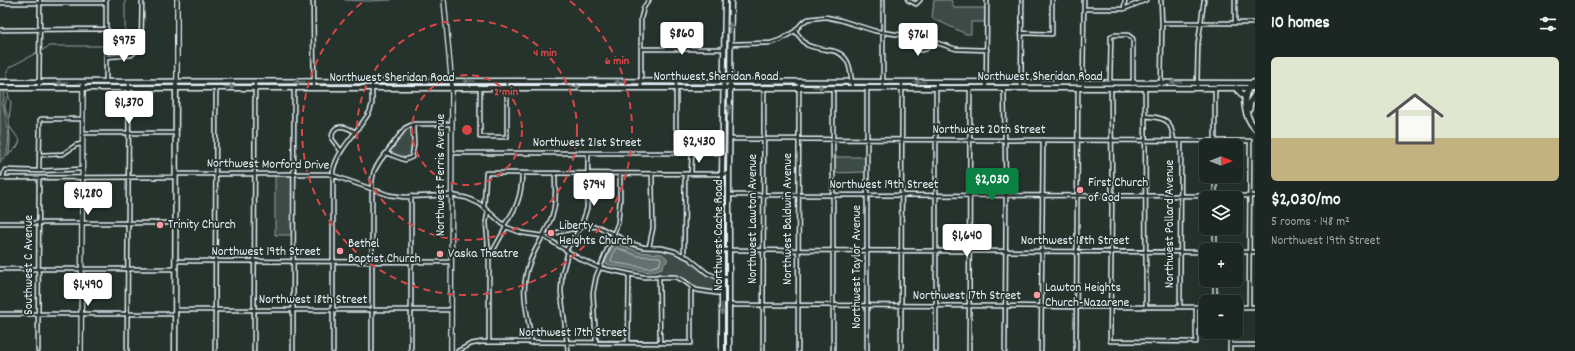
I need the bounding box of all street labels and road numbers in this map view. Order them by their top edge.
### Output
street label: Northwest Sheridan Road [653,68,779,87]
street label: Northwest Sheridan Road [977,68,1103,87]
street label: Northwest Sheridan Road [329,69,455,88]
street label: Northwest Ferris Avenue [432,113,451,236]
street label: Northwest 20th Street [932,121,1046,140]
street label: Northwest 21st Street [533,134,641,153]
street label: Northwest Baldwin Avenue [779,153,798,285]
street label: Northwest Morford Drive [207,154,330,176]
street label: Northwest Lawton Avenue [744,154,763,284]
street label: Northwest Pollard Avenue [1161,159,1180,288]
street label: Northwest 19th Street [829,176,939,195]
street label: Northwest Cache Road [710,179,729,291]
street label: Northwest Taylor Avenue [848,205,867,329]
street label: Southwest C Avenue [20,215,39,315]
street label: Northwest 18th Street [1021,232,1129,251]
street label: Northwest 19th Street [211,243,321,262]
street label: Northwest 17th Street [913,287,1021,306]
street label: Northwest 18th Street [259,291,367,310]
street label: Northwest 17th Street [519,324,627,343]

